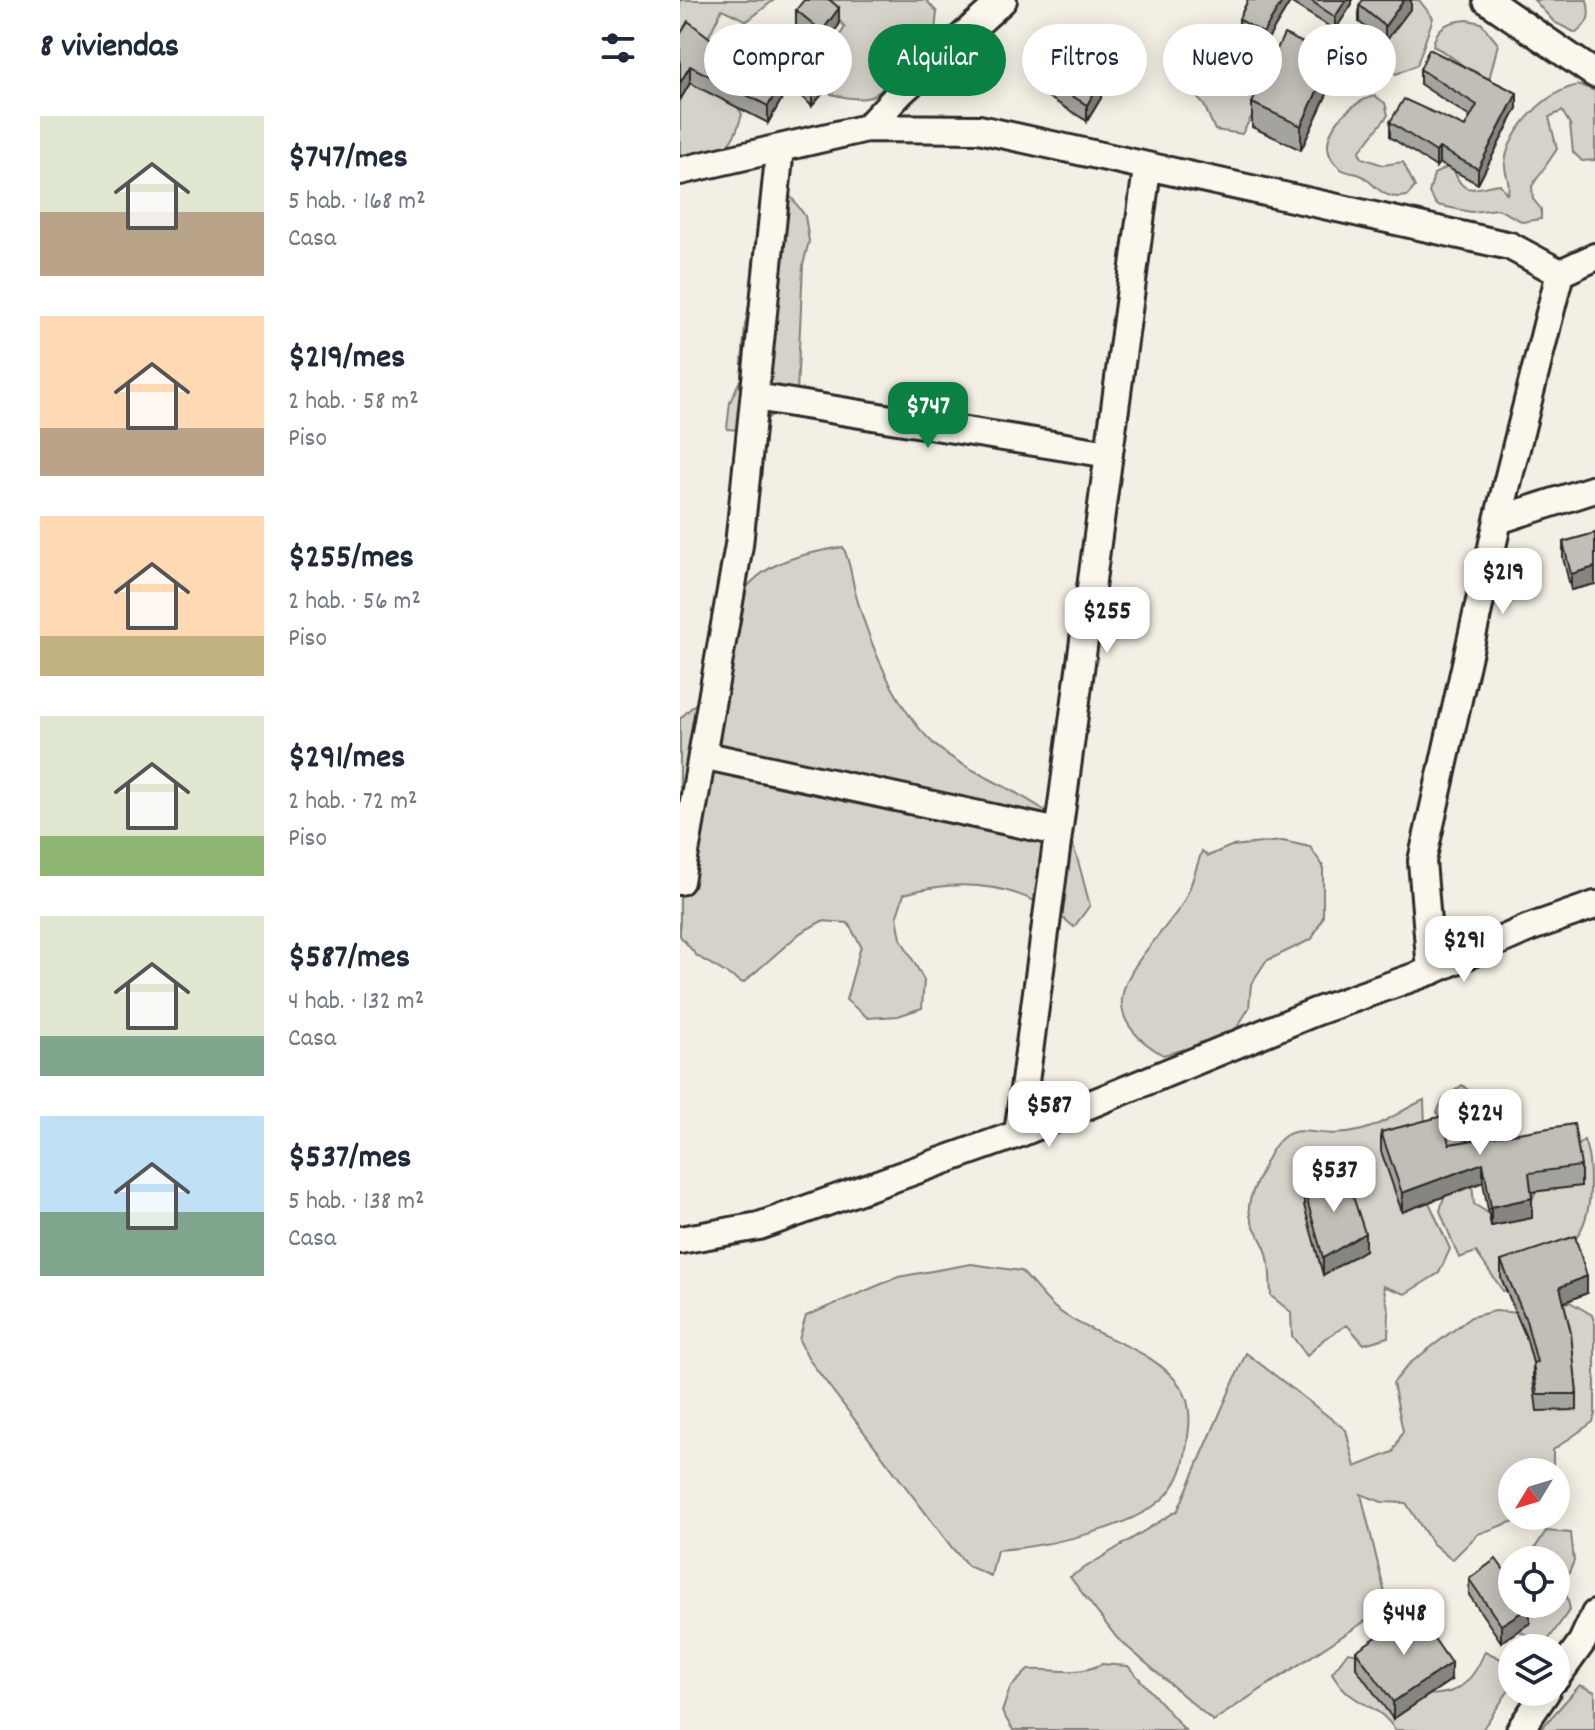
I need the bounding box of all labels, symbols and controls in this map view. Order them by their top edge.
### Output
text: 8 viviendas [40,24,179,73]
chip: Comprar [704,24,852,96]
chip: Alquilar [868,24,1006,96]
chip: Filtros [1022,24,1147,96]
chip: Nuevo [1163,24,1282,96]
chip: Piso [1298,24,1396,96]
icon: filters [596,26,640,70]
text: $747/mes [288,135,408,184]
icon: home [104,148,200,244]
text: 5 hab. · 168 m² [288,184,426,221]
text: Casa [288,221,336,258]
text: $219/mes [288,335,405,384]
icon: home [104,348,200,444]
pin: $747 [881,382,975,450]
text: 2 hab. · 58 m² [288,384,419,421]
text: $747 [906,389,950,426]
text: Piso [288,421,327,458]
text: $255/mes [288,535,414,584]
icon: home [104,548,200,644]
pin: $219 [1456,548,1550,616]
text: $219 [1482,555,1524,592]
text: 2 hab. · 56 m² [288,584,421,621]
pin: $255 [1060,587,1154,655]
text: $255 [1083,594,1131,631]
text: Piso [288,621,327,658]
text: $291/mes [288,735,405,784]
icon: home [104,748,200,844]
text: 2 hab. · 72 m² [288,784,417,821]
text: Piso [288,821,327,858]
pin: $291 [1417,916,1511,984]
text: $291 [1443,923,1485,960]
text: $587/mes [288,935,410,984]
icon: home [104,948,200,1044]
text: 4 hab. · 132 m² [288,984,424,1021]
text: Casa [288,1021,336,1058]
pin: $587 [1002,1081,1096,1149]
text: $587 [1026,1088,1072,1125]
pin: $224 [1433,1089,1527,1157]
text: $224 [1457,1096,1503,1133]
text: $537/mes [288,1135,411,1184]
pin: $537 [1287,1146,1381,1214]
icon: home [104,1148,200,1244]
text: $537 [1311,1153,1357,1190]
text: 5 hab. · 138 m² [288,1184,424,1221]
text: Casa [288,1221,336,1258]
north arrow [1498,1458,1570,1530]
map controls [1498,1458,1570,1706]
button: locate [1498,1546,1570,1618]
pin: $448 [1357,1589,1451,1657]
text: $448 [1381,1596,1427,1633]
button: layers [1498,1634,1570,1706]

